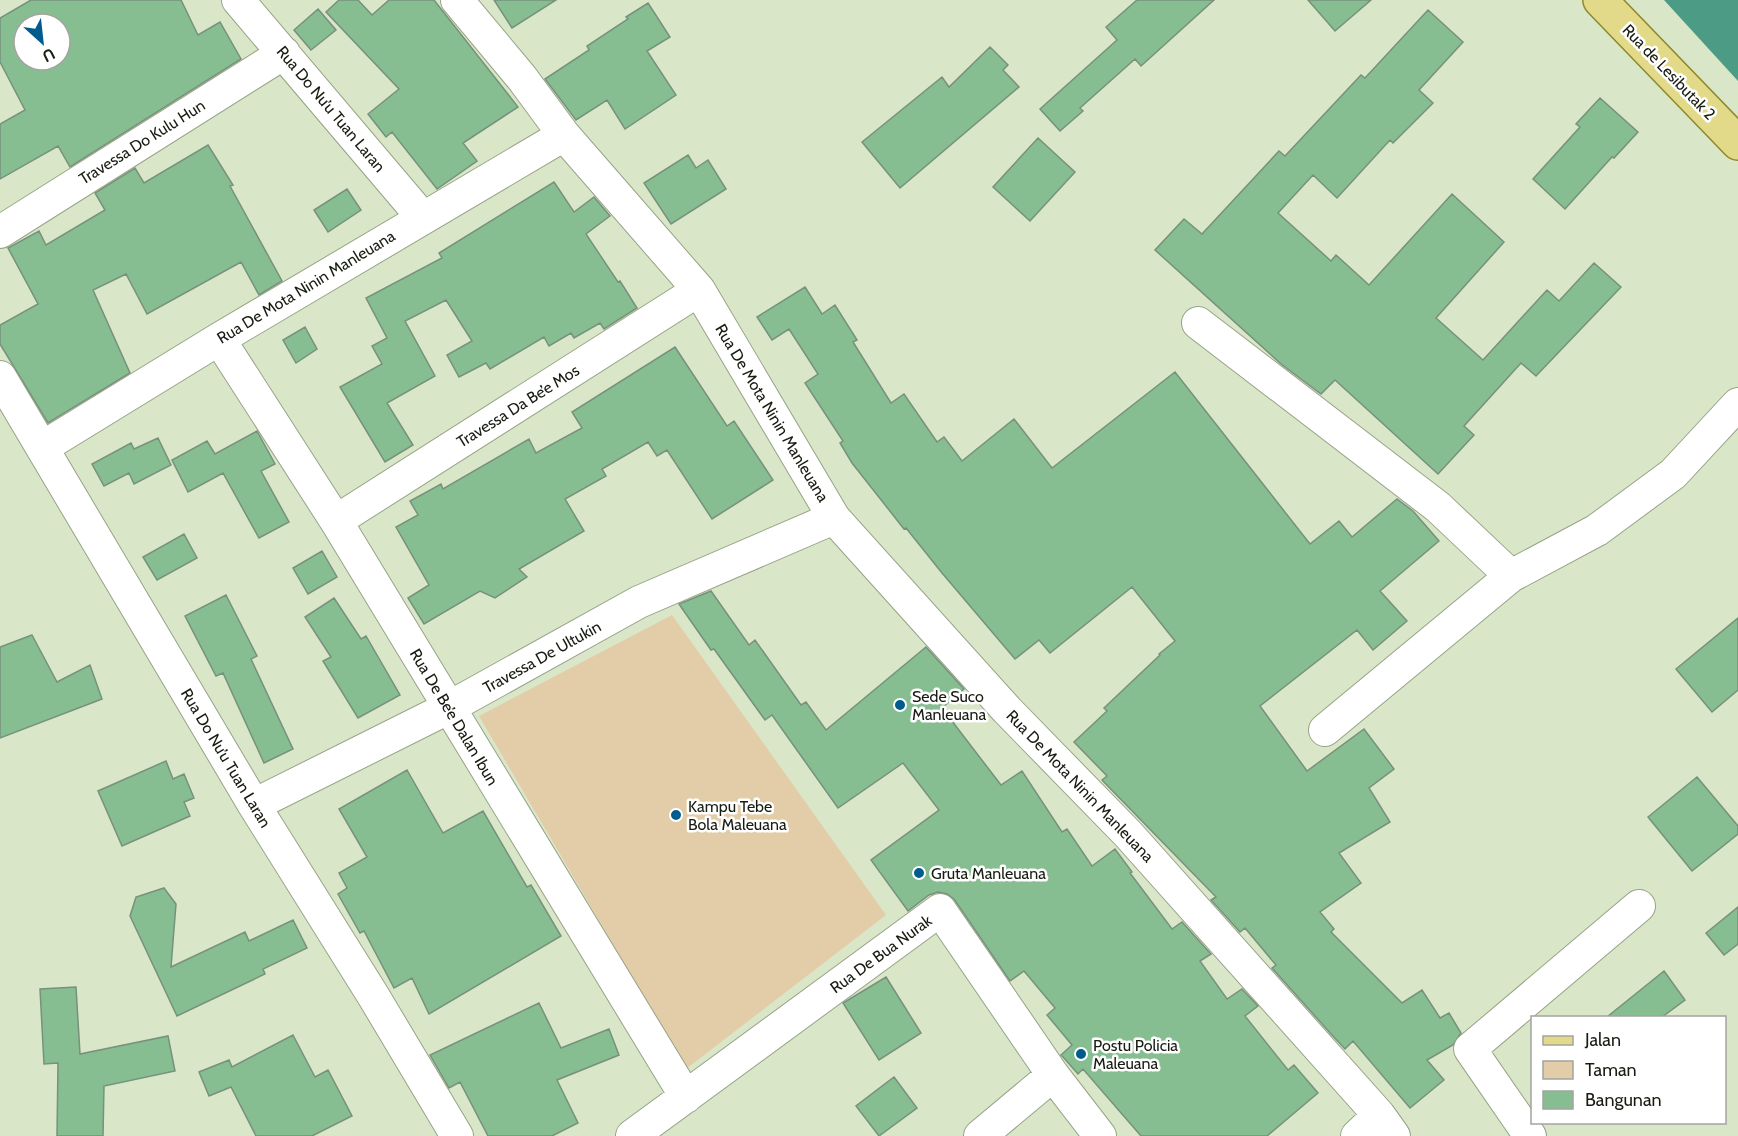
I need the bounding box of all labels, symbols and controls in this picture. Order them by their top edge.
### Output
north arrow [12,12,72,72]
street label: Rua de Lesibutak 2 [1619,20,1719,124]
street label: Rua Do Nu’u Tuan Laran [273,42,389,176]
text: U [39,44,58,66]
street label: Travessa Do Kulu Hun [75,95,209,189]
street label: Rua De Mota Ninin Manleuana [214,226,399,348]
street label: Rua De Mota Ninin Manleuana [711,321,833,506]
street label: Travessa Da Be’e Mos [453,360,583,451]
street label: Travessa De Ultukin [480,617,604,697]
street label: Rua De Be’e Dalan Ibun [406,645,502,789]
street label: Rua Do Nu’u Tuan Laran [177,685,275,831]
place label: Sede Suco Manleuana [912,687,986,724]
marker: Sede Suco Manleuana [893,698,907,712]
street label: Rua De Mota Ninin Manleuana [1002,706,1158,866]
place label: Kampu Tebe Bola Maleuana [688,797,787,834]
marker: Kampu Tebe Bola Maleuana [669,808,683,822]
place label: Gruta Manleuana [931,864,1046,883]
marker: Gruta Manleuana [912,866,926,880]
street label: Rua De Bua Nurak [827,910,936,997]
legend [1531,1016,1726,1124]
text: Jalan [1584,1029,1621,1051]
place label: Postu Policia Maleuana [1093,1036,1178,1073]
marker: Postu Policia Maleuana [1074,1047,1088,1061]
text: Taman [1585,1059,1637,1081]
text: Bangunan [1585,1089,1662,1111]

